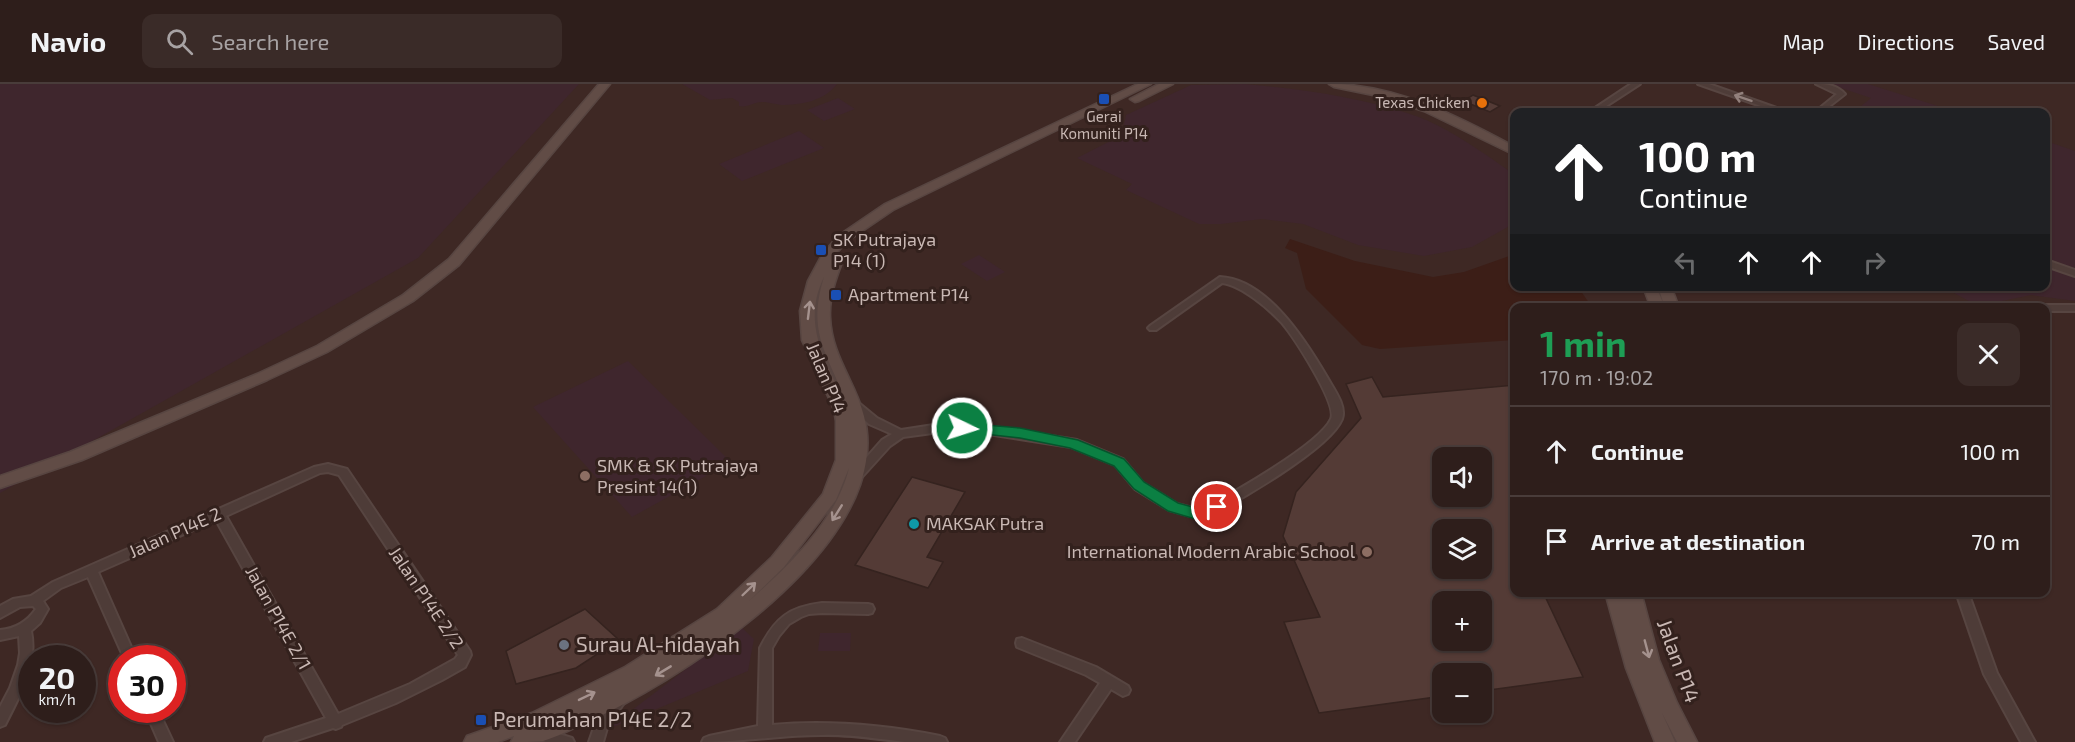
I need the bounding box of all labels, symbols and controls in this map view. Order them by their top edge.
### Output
search box [142,14,562,68]
text: Navio [30,24,106,58]
icon: search [163,25,196,58]
text: Search here [211,28,329,54]
text: Map [1782,29,1825,54]
text: Directions [1858,29,1954,54]
text: Saved [1987,29,2045,54]
marker: Gerai Komuniti P14 [1097,92,1111,106]
one-way arrow [1734,92,1753,103]
place label: Texas Chicken [1375,93,1470,111]
marker: Texas Chicken [1475,96,1489,110]
place label: Gerai Komuniti P14 [1060,107,1148,142]
text: 100 m [1639,130,1756,180]
icon: ahead [1540,132,1618,210]
text: Continue [1639,181,1748,213]
place label: SK Putrajaya P14 (1) [833,228,936,271]
marker: SK Putrajaya P14 (1) [814,243,828,257]
icon: left [1669,246,1702,279]
icon: ahead [1732,246,1765,279]
icon: ahead [1795,246,1828,279]
icon: right [1858,246,1891,279]
place label: Apartment P14 [848,283,969,305]
marker: Apartment P14 [829,288,843,302]
one-way arrow [803,300,814,320]
text: 1 min [1540,321,1627,364]
button: close [1957,323,2020,386]
street label: Jalan P14 [802,339,852,416]
text: 170 m · 19:02 [1540,365,1653,389]
position arrow [930,396,994,460]
icon: ahead [1540,435,1573,468]
text: Continue [1591,438,1684,464]
text: 100 m [1961,438,2020,464]
map controls [1432,447,1492,723]
button: sound [1432,447,1492,507]
place label: SMK & SK Putrajaya Presint 14(1) [597,454,758,497]
marker: SMK & SK Putrajaya Presint 14(1) [578,469,592,483]
pin [1191,481,1242,532]
icon: arrive [1200,490,1233,523]
street label: Jalan P14E 2 [125,502,224,562]
one-way arrow [831,504,843,521]
place label: MAKSAK Putra [926,512,1044,534]
marker: MAKSAK Putra [907,517,921,531]
button: layers [1432,519,1492,579]
icon: arrive [1540,525,1573,558]
text: Arrive at destination [1591,528,1805,554]
text: 70 m [1971,528,2020,554]
place label: International Modern Arabic School [1067,540,1356,562]
street label: Jalan P14E 2/2 [385,542,469,653]
marker: International Modern Arabic School [1360,545,1374,559]
street label: Jalan P14E 2/1 [241,562,316,673]
one-way arrow [741,582,756,597]
button: + [1432,591,1492,651]
street label: Jalan P14 [1653,615,1706,706]
place label: Surau Al-hidayah [576,631,740,656]
marker: Surau Al-hidayah [557,638,571,652]
one-way arrow [1642,639,1654,658]
speed limit sign: 30 [108,645,186,723]
text: 20 [39,659,75,695]
button: − [1432,663,1492,723]
one-way arrow [655,665,672,677]
text: km/h [38,690,76,708]
one-way arrow [577,690,595,701]
place label: Perumahan P14E 2/2 [493,706,692,731]
marker: Perumahan P14E 2/2 [474,713,488,727]

